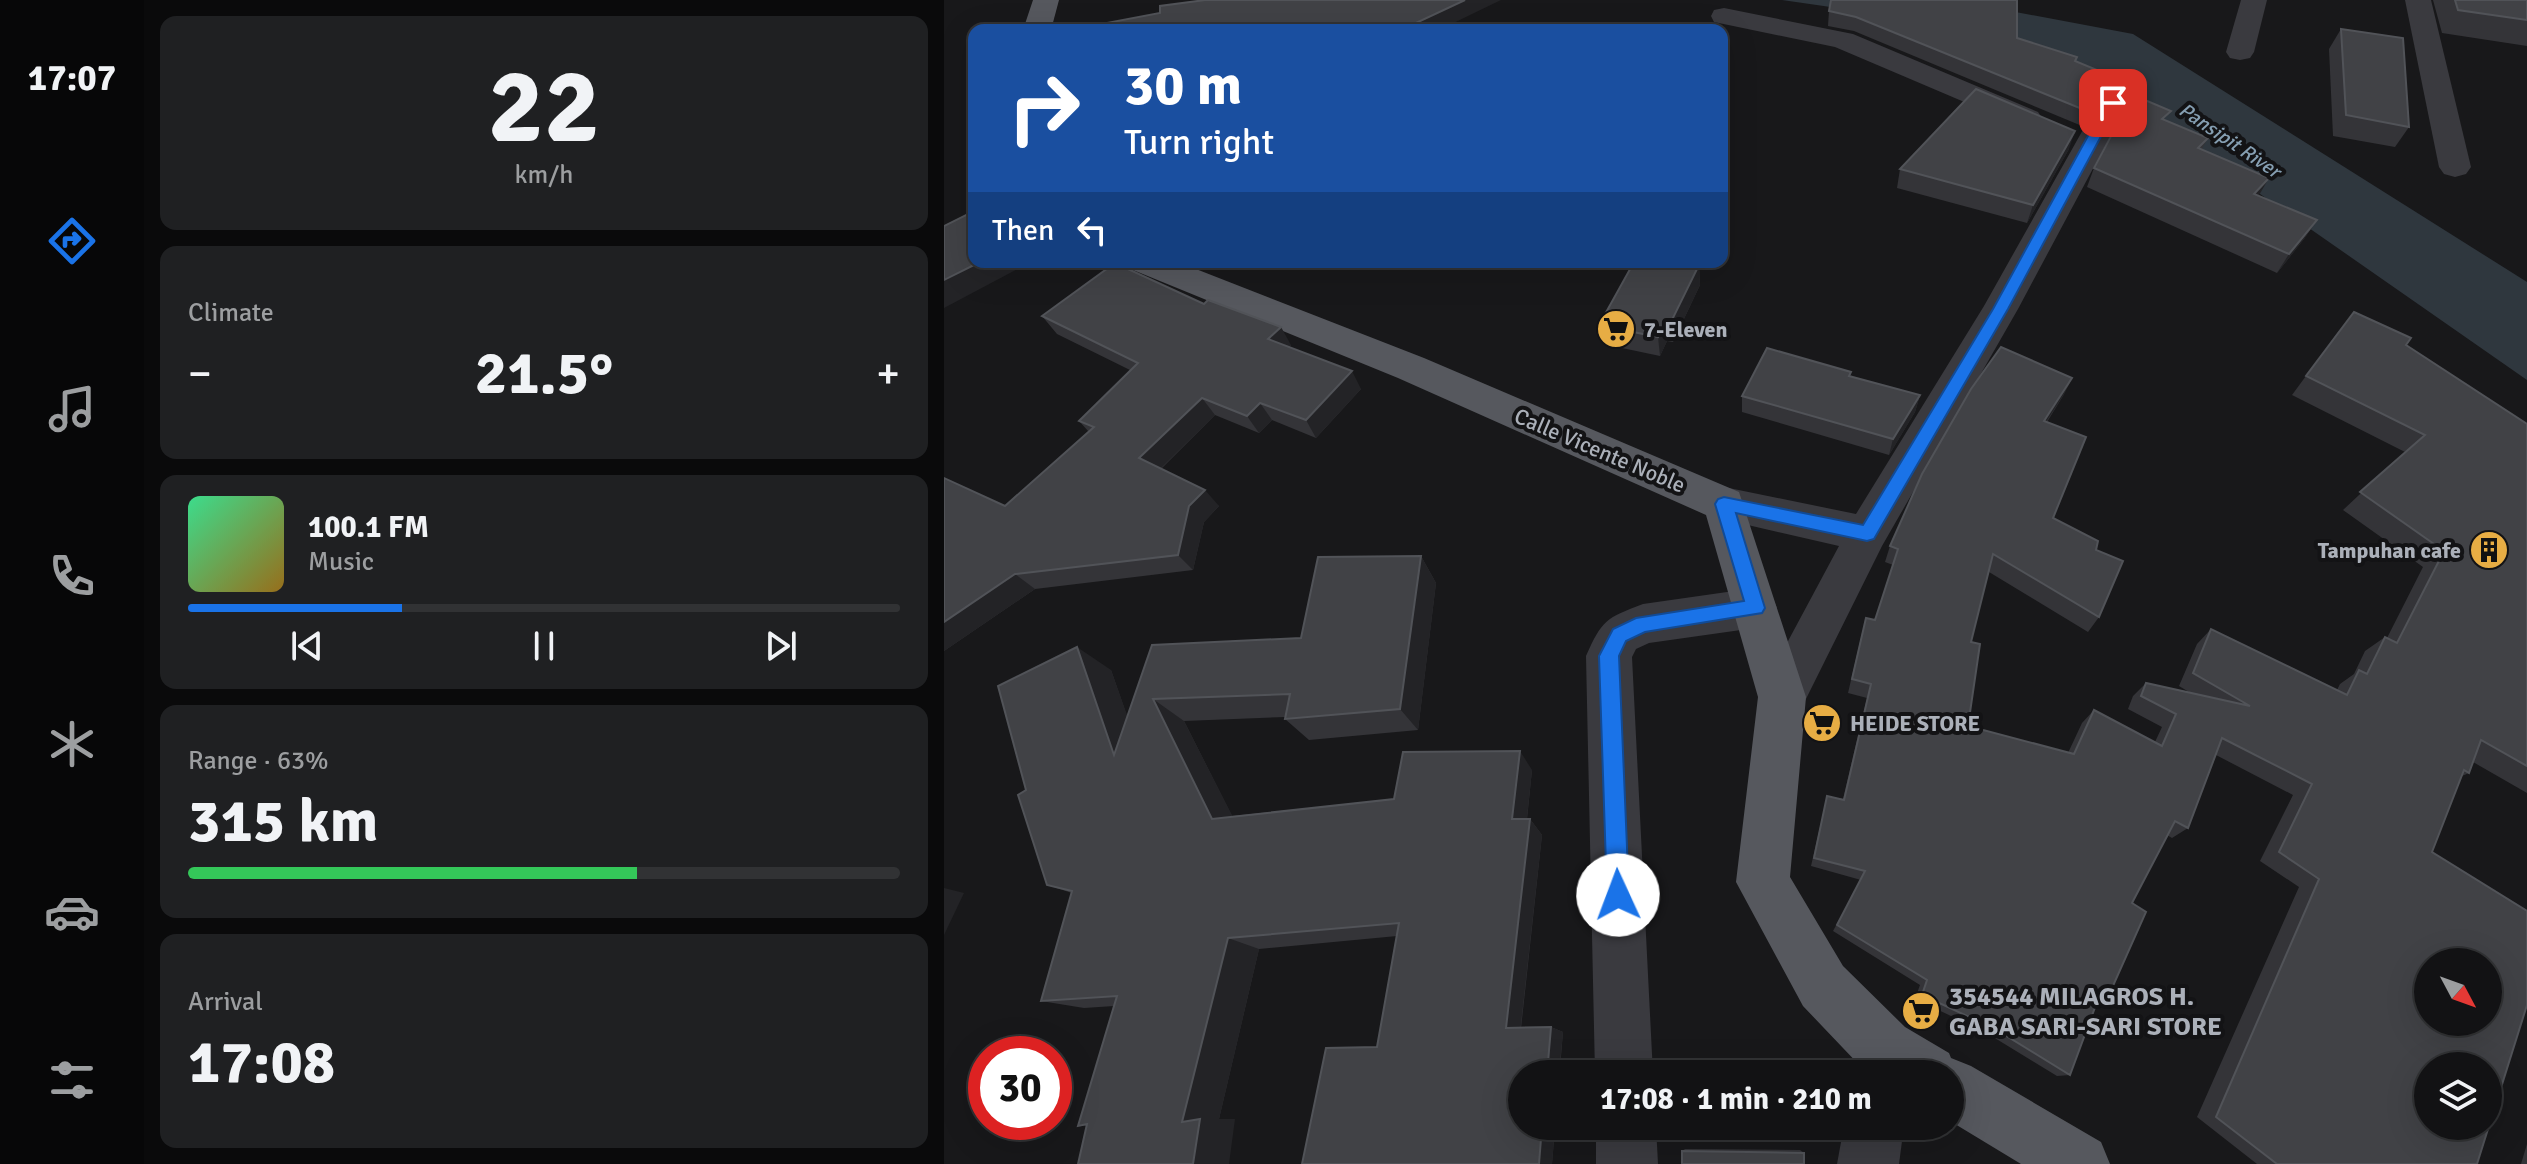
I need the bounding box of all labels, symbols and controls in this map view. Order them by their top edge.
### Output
text: 22 [488,43,600,171]
text: 30 m [1124,51,1242,120]
text: 17:07 [28,56,116,101]
icon: right [992,56,1096,160]
pin [2079,69,2147,137]
icon: arrive [2091,81,2135,125]
water label: Pansipit River [2174,97,2287,185]
text: Turn right [1124,120,1274,165]
text: km/h [515,159,573,191]
icon: left [1070,208,1114,252]
text: Then [992,212,1054,249]
icon: directions [44,213,100,269]
text: Climate [188,297,274,329]
supermarket icon: 7-Eleven [1595,308,1637,350]
place label: 7-Eleven [1644,316,1727,343]
text: 21.5° [475,337,613,411]
text: − [188,347,212,401]
text: + [876,347,900,401]
icon: music [44,381,100,437]
street label: Calle Vicente Noble [1510,402,1689,499]
text: 100.1 FM [308,509,429,546]
building icon: Tampuhan cafe [2468,529,2510,571]
place label: Tampuhan cafe [2318,537,2461,564]
text: Music [308,546,374,578]
icon: phone [44,548,100,604]
icon: previous [285,624,329,668]
icon: pause [522,624,566,668]
icon: next [759,624,803,668]
supermarket icon: HEIDE STORE [1801,702,1843,744]
place label: HEIDE STORE [1850,710,1980,737]
icon: climate [44,716,100,772]
text: Range · 63% [188,745,329,777]
text: 315 km [188,785,378,859]
position arrow [1576,853,1660,937]
icon: car [44,884,100,940]
north arrow [2414,948,2502,1036]
map controls [2414,948,2502,1140]
place label: 354544 MILAGROS H. GABA SARI-SARI STORE [1949,981,2222,1043]
text: Arrival [188,986,263,1018]
supermarket icon: 354544 MILAGROS H. GABA SARI-SARI STORE [1900,990,1942,1032]
text: 17:08 [188,1026,335,1100]
speed limit sign: 30 [968,1036,1072,1140]
icon: filters [44,1052,100,1108]
button: layers [2414,1052,2502,1140]
text: 17:08 · 1 min · 210 m [1600,1081,1872,1118]

